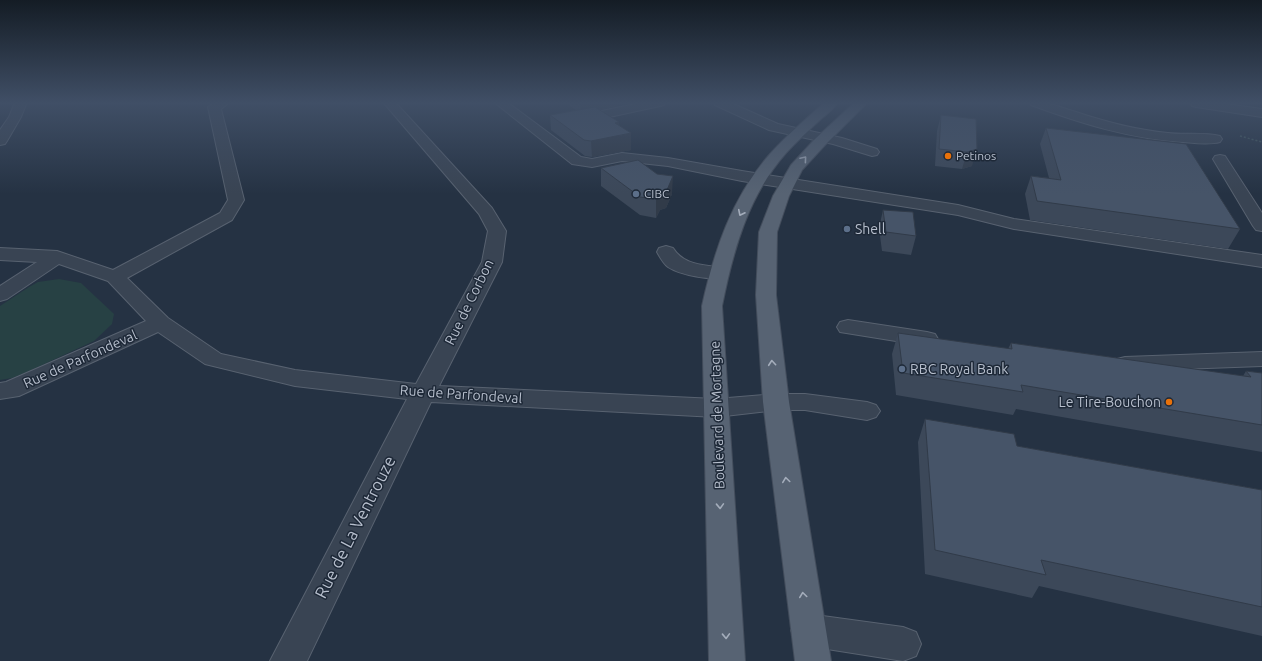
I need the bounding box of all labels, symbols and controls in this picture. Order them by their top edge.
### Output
place label: Petinos [956,149,996,162]
marker: Petinos [943,151,953,161]
one-way arrow [799,157,806,164]
place label: CIBC [644,187,670,200]
marker: CIBC [631,189,641,199]
one-way arrow [738,209,746,216]
place label: Shell [855,221,886,237]
marker: Shell [842,224,852,234]
street label: Rue de Corbon [441,257,497,347]
street label: Rue de Parfondeval [21,327,140,391]
street label: Boulevard de Mortagne [706,341,728,489]
one-way arrow [768,360,777,366]
place label: RBC Royal Bank [910,361,1008,377]
marker: RBC Royal Bank [897,364,907,374]
street label: Rue de Parfondeval [399,382,523,406]
place label: Le Tire-Bouchon [1059,394,1161,410]
marker: Le Tire-Bouchon [1164,397,1174,407]
street label: Rue de La Ventrouze [310,452,399,601]
one-way arrow [782,476,791,483]
one-way arrow [716,503,725,509]
one-way arrow [799,592,808,598]
one-way arrow [721,633,730,639]

